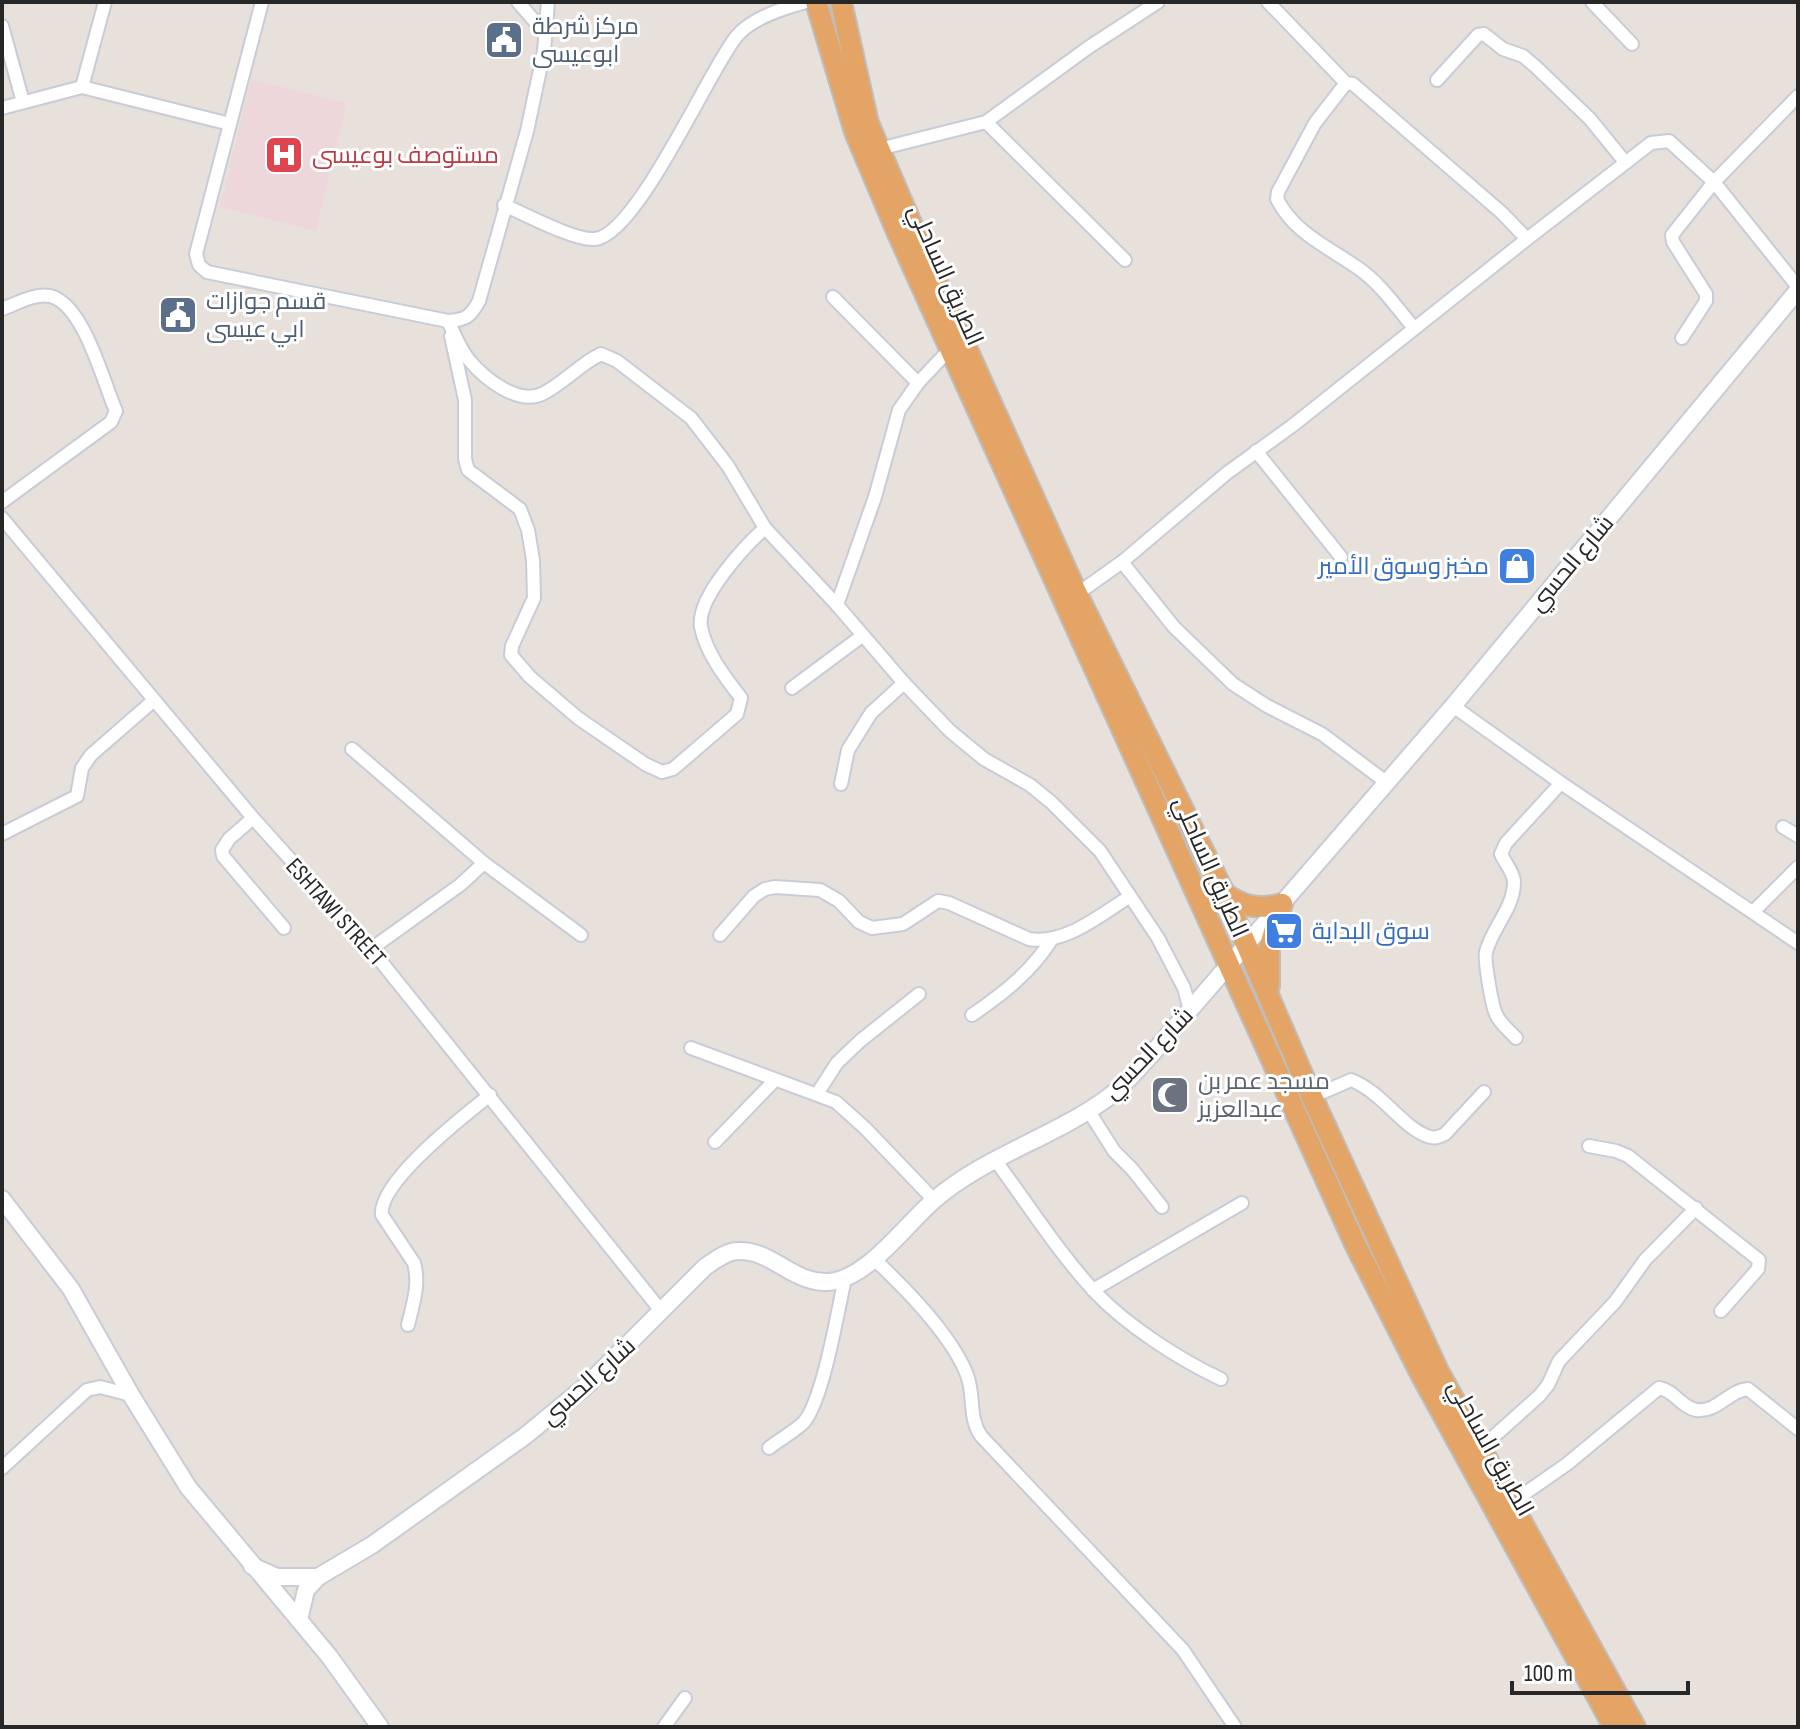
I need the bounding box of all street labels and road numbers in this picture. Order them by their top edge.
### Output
street label: الطريق الساحلي [898,200,990,352]
street label: شارع الحسي [1523,509,1623,620]
street label: الطريق الساحلي [1163,792,1255,944]
street label: ESHTAWI STREET [279,852,392,973]
street label: شارع الحسي [1097,1001,1202,1108]
street label: شارع الحسي [535,1331,644,1434]
street label: الطريق الساحلي [1438,1375,1540,1523]

